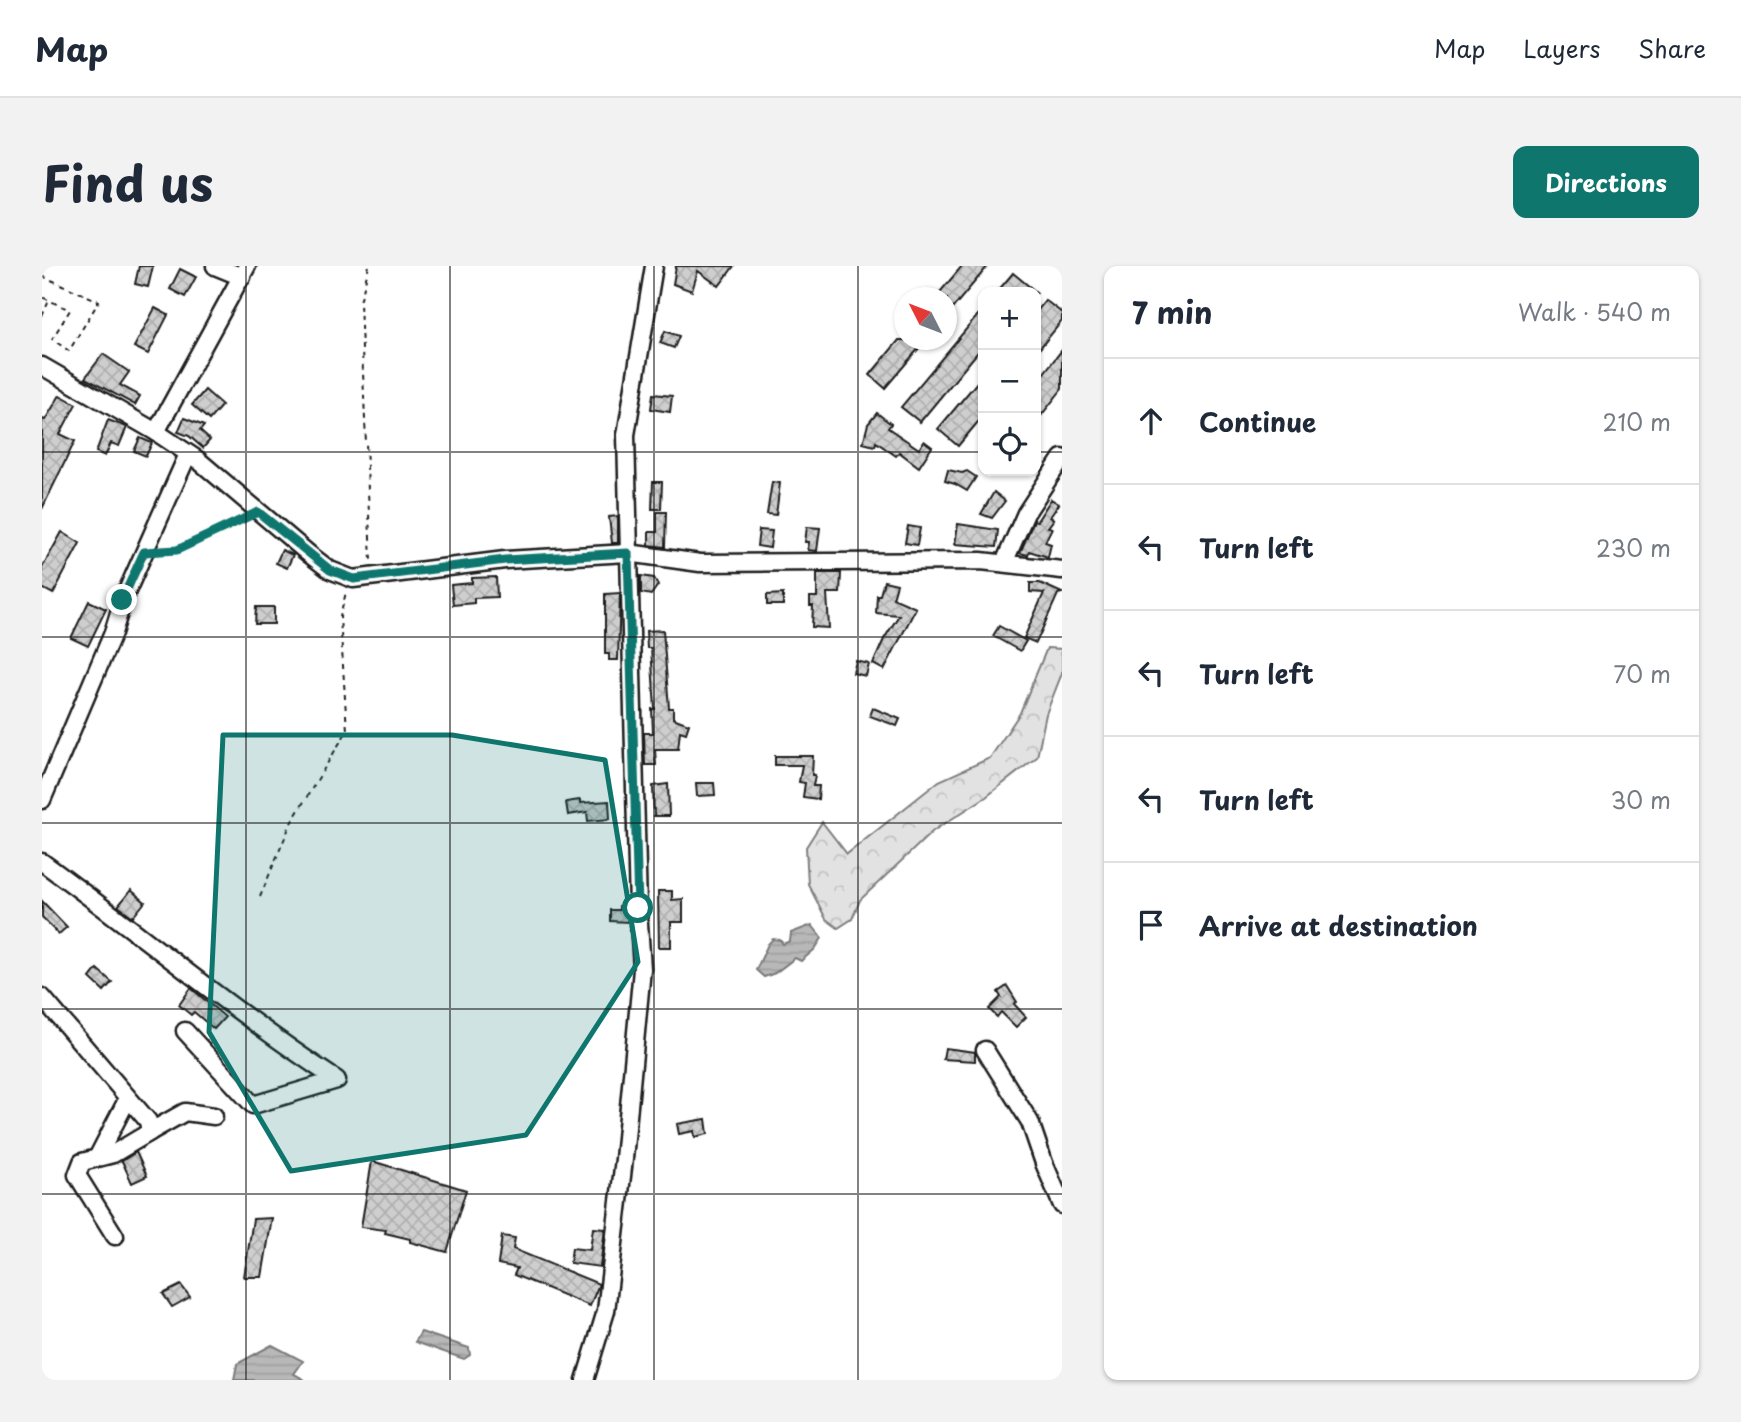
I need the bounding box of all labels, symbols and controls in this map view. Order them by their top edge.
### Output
text: Map [35,23,108,73]
text: Map [1434,30,1485,66]
text: Layers [1523,30,1600,66]
text: Share [1638,30,1706,66]
text: Find us [42,145,213,219]
button: Directions [1513,146,1699,218]
north arrow [894,287,957,350]
map controls [978,287,1041,476]
button: + [978,287,1041,350]
text: 7 min [1132,289,1213,334]
text: Walk · 540 m [1518,294,1671,329]
button: − [978,350,1041,413]
icon: ahead [1132,402,1170,440]
text: Continue [1199,402,1316,441]
text: 210 m [1603,404,1671,439]
button: locate [978,413,1041,476]
icon: left [1132,528,1170,566]
text: Turn left [1199,528,1314,567]
text: 230 m [1596,530,1671,565]
route end [106,584,137,615]
icon: left [1132,654,1170,692]
text: Turn left [1199,654,1314,693]
text: 70 m [1613,656,1671,691]
icon: left [1132,780,1170,818]
text: Turn left [1199,780,1314,819]
text: 30 m [1610,782,1671,817]
route start [622,892,653,923]
icon: arrive [1132,906,1170,944]
text: Arrive at destination [1199,906,1478,945]

